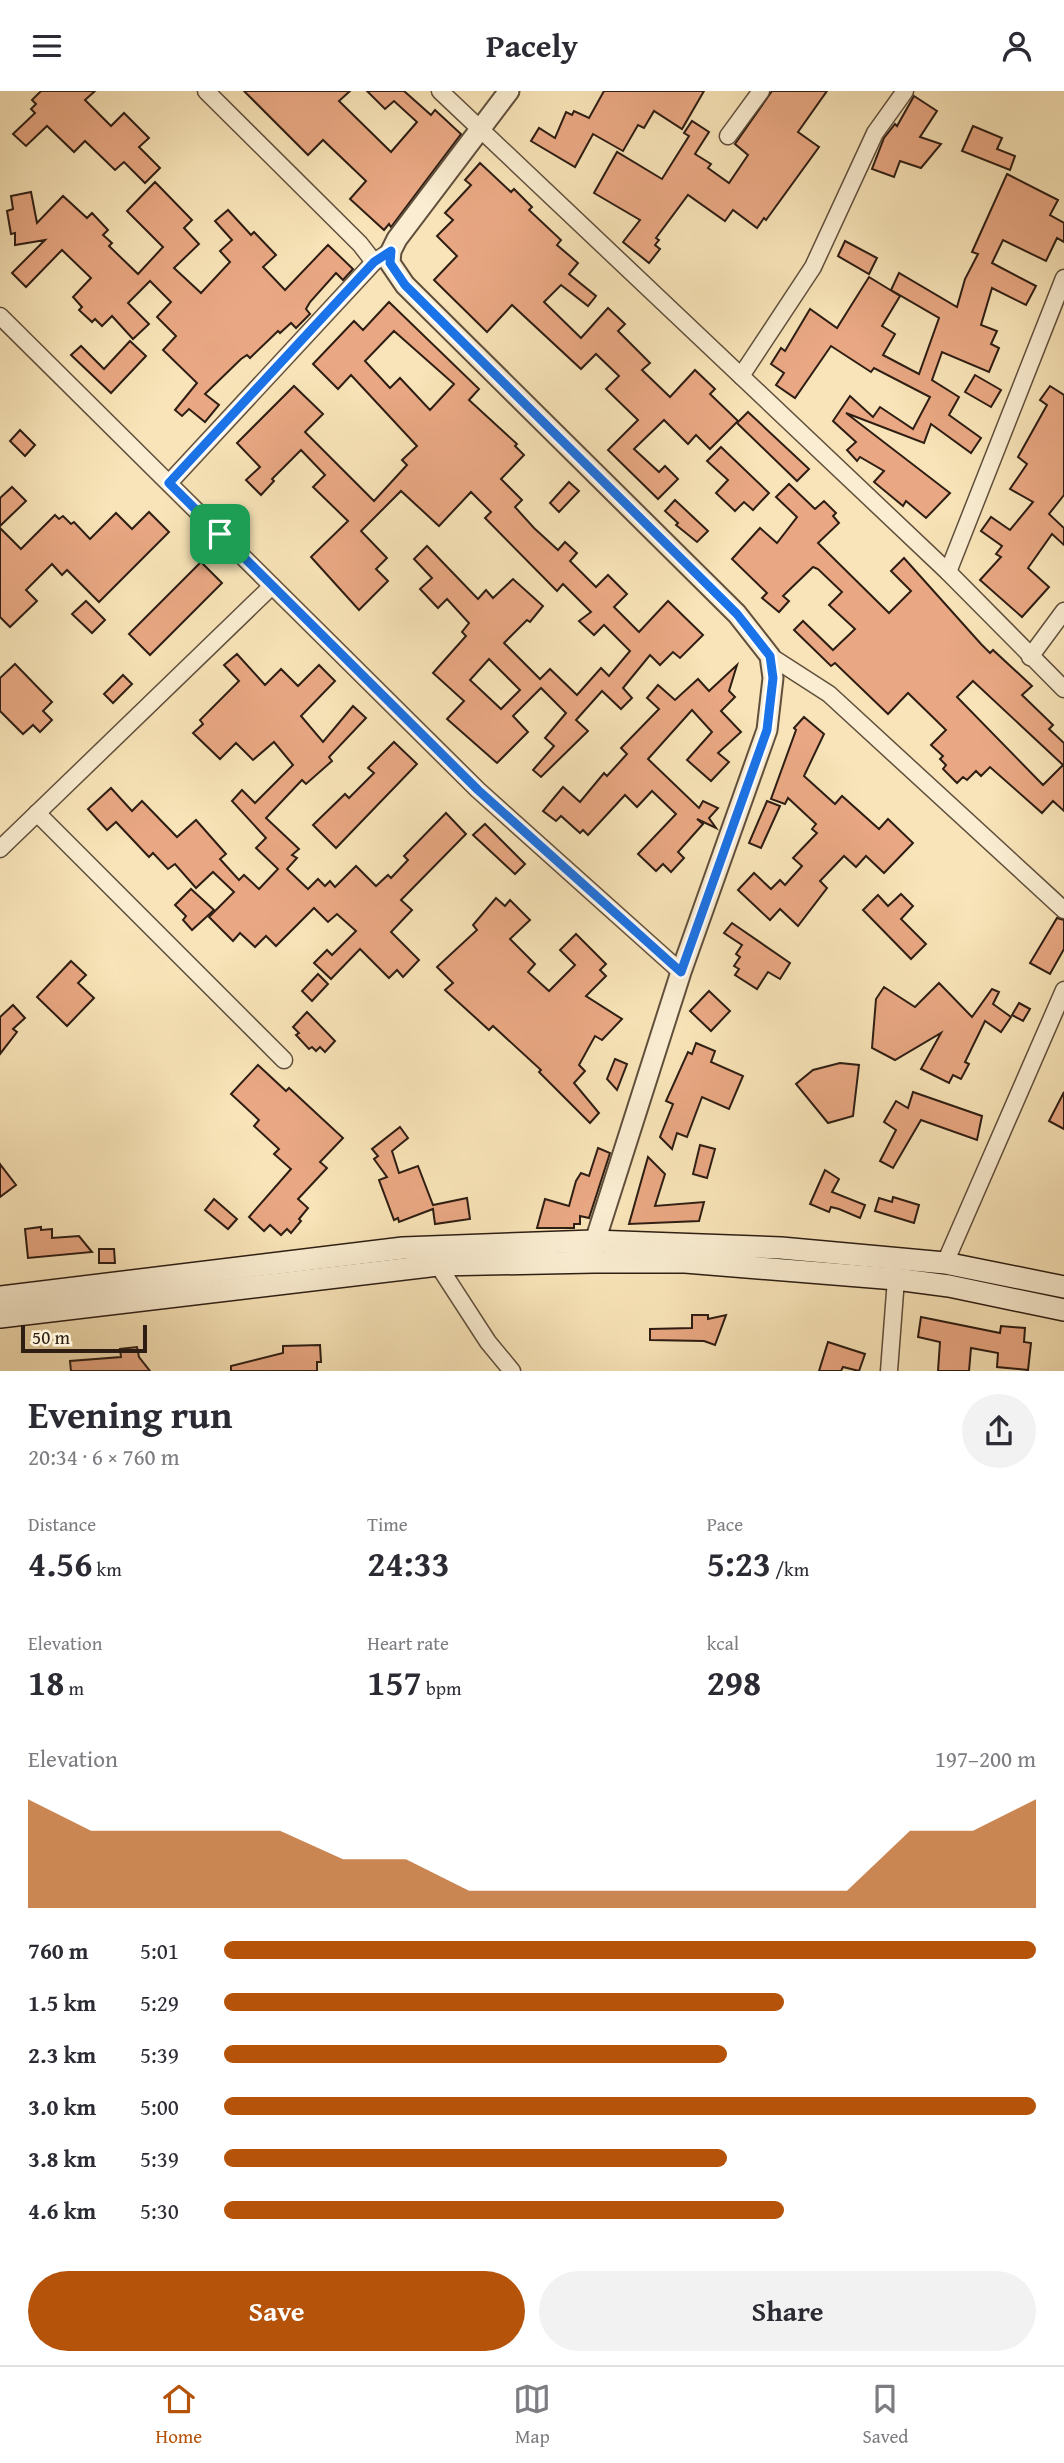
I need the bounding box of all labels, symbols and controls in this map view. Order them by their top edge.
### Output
text: Pacely [486,22,578,69]
icon: menu [28,27,66,65]
icon: person [998,27,1036,65]
pin [190,504,250,564]
icon: arrive [201,515,239,553]
scale bar [21,1322,147,1354]
text: 50 m [32,1323,70,1351]
text: Evening run [28,1386,232,1442]
button: share [962,1394,1036,1468]
text: 20:34 · 6 × 760 m [28,1440,180,1473]
text: Distance [28,1510,96,1538]
text: Time [367,1510,408,1538]
text: Pace [707,1510,743,1538]
text: 4.56 [28,1538,92,1589]
text: 24:33 [367,1538,450,1589]
text: 5:23 [707,1538,771,1589]
text: km [92,1555,122,1583]
text: /km [771,1555,809,1583]
text: Elevation [28,1629,102,1657]
text: Heart rate [367,1629,449,1657]
text: kcal [707,1629,739,1657]
text: 18 [28,1657,64,1708]
text: 157 [367,1657,422,1708]
text: 298 [707,1657,761,1708]
text: m [64,1674,84,1702]
text: bpm [422,1674,462,1702]
text: Elevation [28,1742,118,1775]
text: 197–200 m [935,1742,1036,1775]
text: 760 m [28,1934,89,1967]
text: 5:01 [140,1934,179,1967]
text: 1.5 km [28,1986,96,2019]
text: 5:29 [140,1986,179,2019]
text: 2.3 km [28,2038,96,2071]
text: 5:39 [140,2038,179,2071]
text: 3.0 km [28,2090,96,2123]
text: 5:00 [140,2090,179,2123]
text: 3.8 km [28,2142,96,2175]
text: 5:39 [140,2142,179,2175]
text: 4.6 km [28,2194,96,2227]
text: 5:30 [140,2194,179,2227]
button: Save [28,2271,525,2351]
button: Share [539,2271,1036,2351]
tab: Home [156,2380,202,2450]
tab: Map [513,2380,551,2450]
tab: Saved [862,2380,908,2450]

